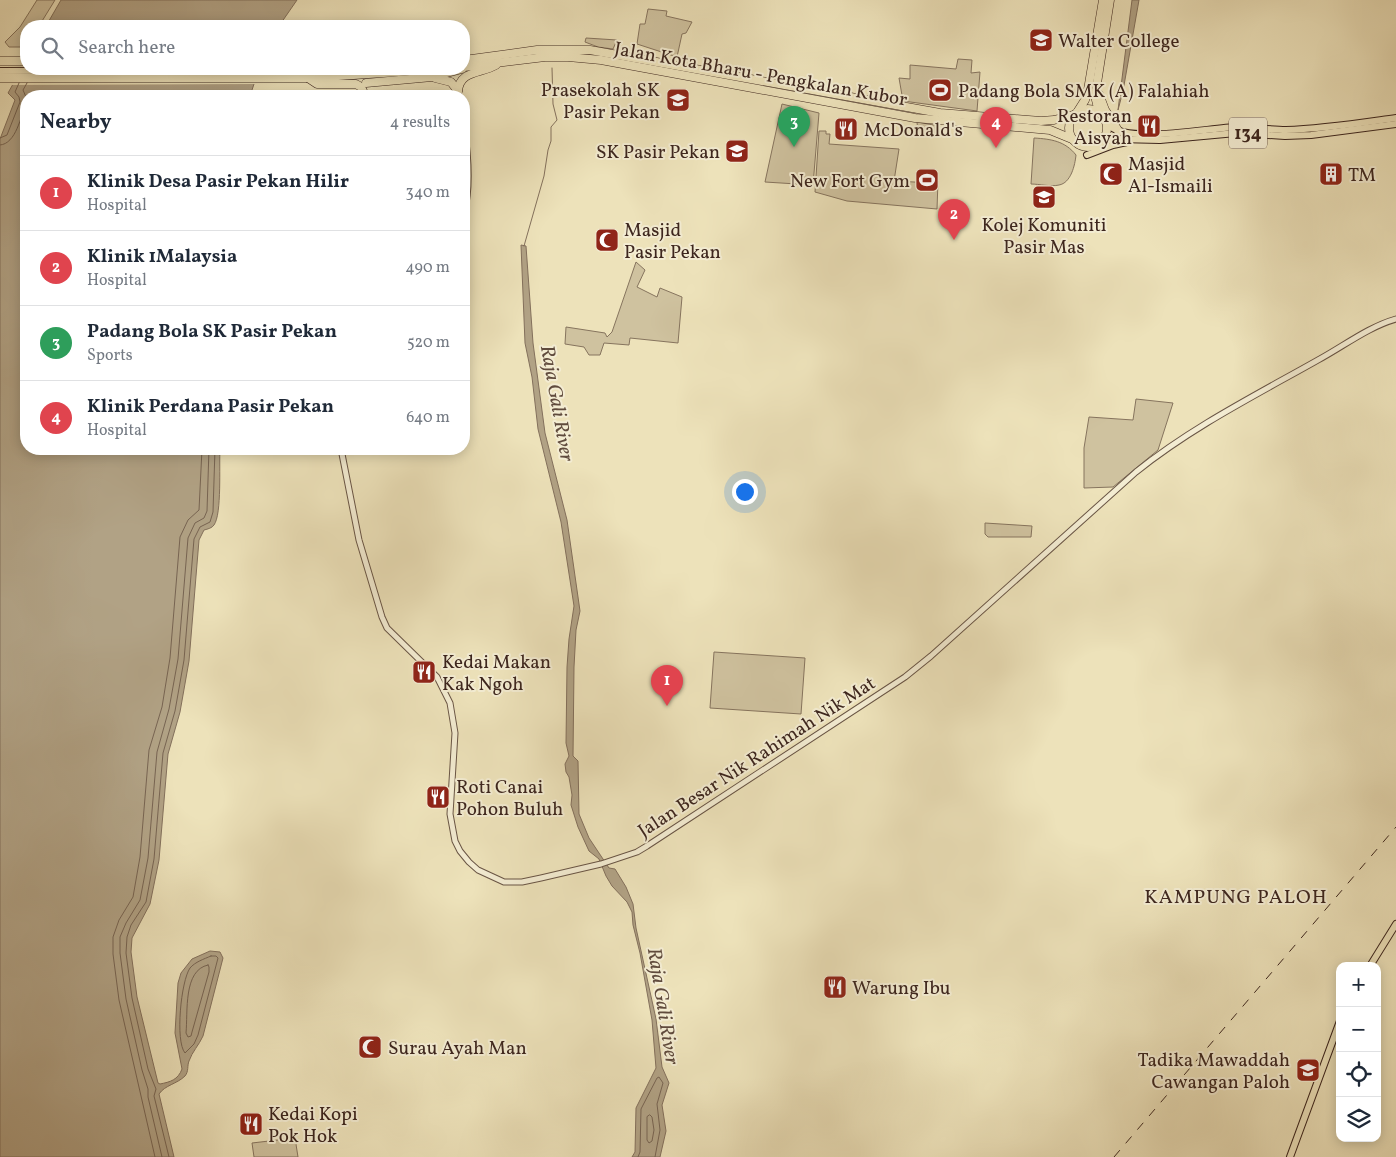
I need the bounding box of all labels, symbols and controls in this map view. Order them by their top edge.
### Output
search box [20,20,470,75]
school or university icon: Walter College [1028,27,1054,53]
place label: Walter College [1058,29,1180,55]
icon: search [38,34,66,62]
text: Search here [78,35,175,61]
street label: Jalan Kota Bharu - Pengkalan Kubor [612,36,909,114]
sports icon: Padang Bola SMK (A) Falahiah [927,77,953,103]
place label: Prasekolah SK Pasir Pekan [541,78,660,126]
place label: Padang Bola SMK (A) Falahiah [958,79,1209,105]
school or university icon: Prasekolah SK Pasir Pekan [665,87,691,113]
place label: Restoran Aisyah [1057,104,1132,152]
pin: 3 [778,106,810,147]
pin: 4 [980,107,1012,148]
text: Nearby [40,108,111,137]
text: 4 results [390,112,450,134]
restaurant icon: Restoran Aisyah [1136,113,1162,139]
restaurant icon: McDonald's [833,116,859,142]
place label: McDonald's [864,118,963,144]
road number: 134 [1229,118,1267,148]
school or university icon: SK Pasir Pekan [724,138,750,164]
place label: SK Pasir Pekan [596,140,720,166]
place label: Masjid Al-Ismaili [1128,152,1213,200]
mosque icon: Masjid Al-Ismaili [1098,161,1124,187]
building icon: TM [1318,161,1344,187]
place label: TM [1348,163,1376,189]
sports icon: New Fort Gym [914,167,940,193]
text: Klinik Desa Pasir Pekan Hilir [87,169,349,195]
place label: New Fort Gym [790,169,910,195]
text: 1 [53,182,59,204]
text: 340 m [406,182,450,204]
school or university icon: Kolej Komuniti Pasir Mas [1031,184,1057,210]
text: Hospital [87,195,147,217]
pin: 2 [938,199,970,240]
place label: Kolej Komuniti Pasir Mas [981,213,1107,261]
place label: Masjid Pasir Pekan [624,218,721,266]
mosque icon: Masjid Pasir Pekan [594,227,620,253]
text: Klinik 1Malaysia [87,244,237,270]
text: 2 [52,257,60,279]
text: 490 m [405,257,450,279]
text: Hospital [87,270,147,292]
text: Padang Bola SK Pasir Pekan [87,319,337,345]
text: 3 [52,332,60,354]
text: 520 m [407,332,450,354]
water label: Raja Gali River [532,343,580,464]
text: Sports [87,345,133,367]
text: Klinik Perdana Pasir Pekan [87,394,334,420]
text: 4 [51,407,61,429]
text: 640 m [406,407,450,429]
text: Hospital [87,420,147,442]
your location [732,479,758,505]
place label: Kedai Makan Kak Ngoh [442,650,551,698]
restaurant icon: Kedai Makan Kak Ngoh [411,659,437,685]
pin: 1 [651,665,683,706]
street label: Jalan Besar Nik Rahimah Nik Mat [633,671,881,844]
place label: Roti Canai Pohon Buluh [456,775,563,823]
restaurant icon: Roti Canai Pohon Buluh [425,784,451,810]
district label: KAMPUNG PALOH [1144,884,1328,912]
water label: Raja Gali River [639,946,685,1067]
map controls [1336,962,1381,1142]
button: + [1336,962,1381,1007]
restaurant icon: Warung Ibu [822,974,848,1000]
place label: Warung Ibu [852,976,951,1002]
button: − [1336,1007,1381,1052]
mosque icon: Surau Ayah Man [357,1034,383,1060]
place label: Surau Ayah Man [388,1036,527,1062]
place label: Tadika Mawaddah Cawangan Paloh [1138,1048,1290,1096]
button: locate [1336,1052,1381,1097]
school or university icon: Tadika Mawaddah Cawangan Paloh [1295,1057,1321,1083]
button: layers [1336,1097,1381,1142]
place label: Kedai Kopi Pok Hok [268,1102,358,1150]
restaurant icon: Kedai Kopi Pok Hok [238,1111,264,1137]

